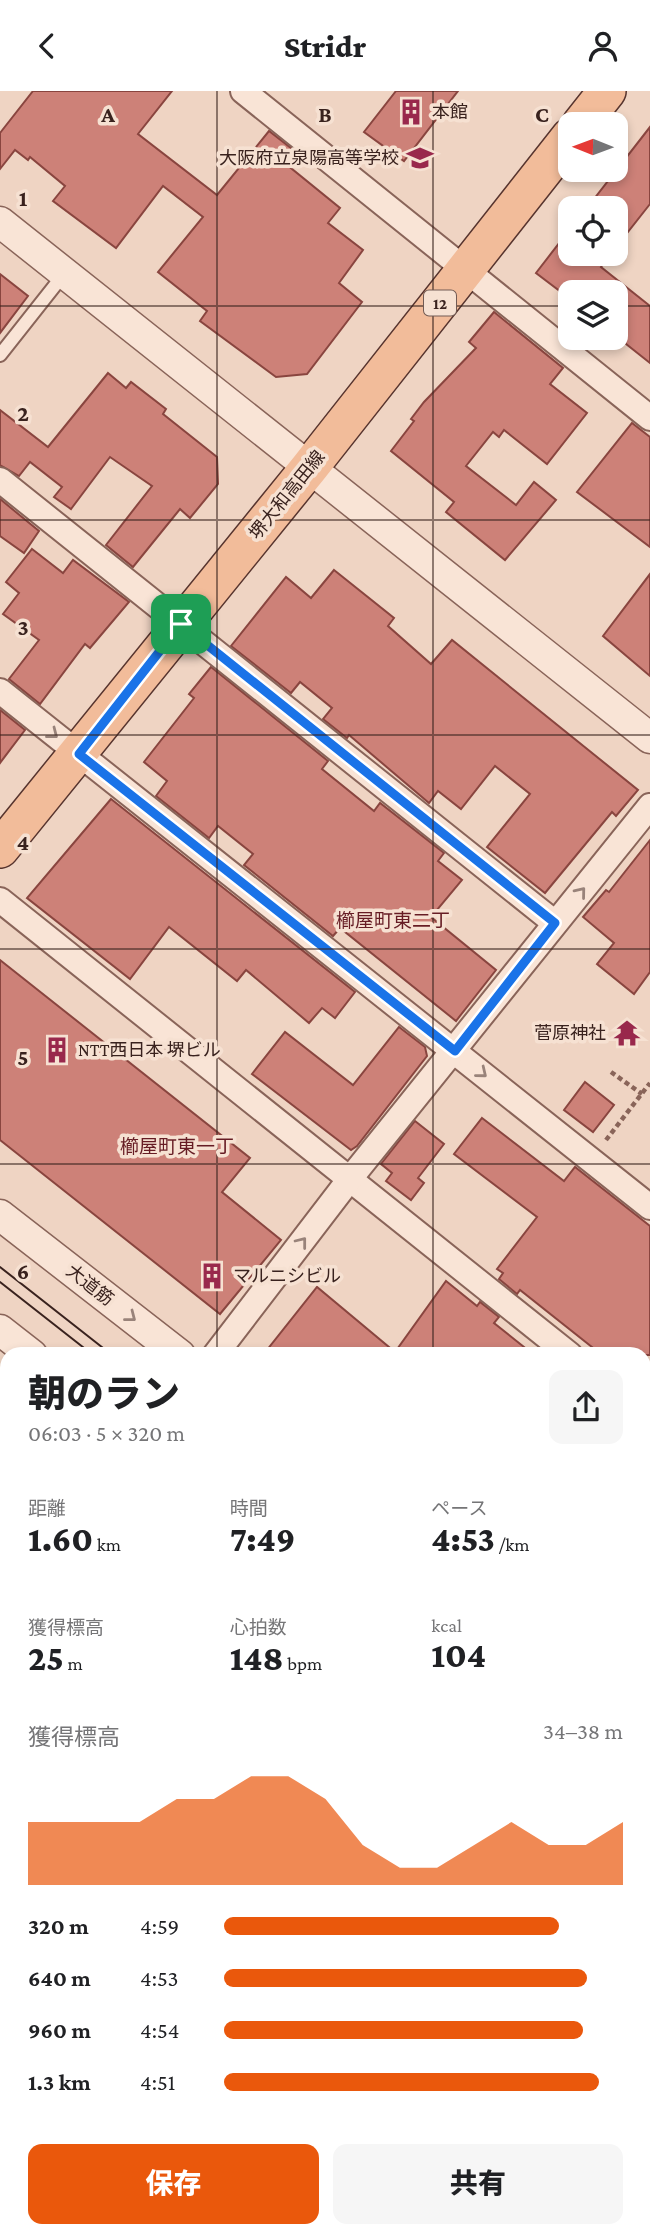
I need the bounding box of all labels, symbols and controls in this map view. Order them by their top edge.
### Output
icon: back [28,27,66,65]
icon: person [584,27,622,65]
text: Stridr [284,28,366,64]
building icon: 本館 [396,97,426,127]
text: A [100,101,115,127]
text: B [318,101,332,127]
text: C [535,101,549,127]
place label: 本館 [432,102,468,122]
north arrow [558,112,628,182]
map controls [558,112,628,350]
school or university icon: 大阪府立泉陽高等学校 [405,143,435,173]
place label: 大阪府立泉陽高等学校 [219,148,399,168]
text: 1 [19,185,28,211]
button: locate [558,196,628,266]
button: layers [558,280,628,350]
road number: 12 [424,291,456,315]
text: 2 [17,400,29,426]
street label: 堺大和高田線 [245,447,329,543]
pin [151,594,211,654]
icon: arrive [162,605,200,643]
text: 3 [17,614,29,640]
one-way arrow [46,725,58,738]
text: 4 [17,829,29,855]
one-way arrow [572,887,585,899]
district label: 櫛屋町東二丁 [336,910,450,931]
temple icon: 菅原神社 [612,1018,642,1048]
place label: 菅原神社 [534,1023,606,1043]
building icon: NTT西日本 堺ビル [42,1035,72,1065]
place label: NTT西日本 堺ビル [78,1040,221,1060]
text: 5 [17,1044,29,1070]
one-way arrow [474,1064,486,1077]
district label: 櫛屋町東一丁 [120,1136,234,1157]
one-way arrow [293,1237,306,1250]
text: 6 [17,1258,29,1284]
street label: 大道筋 [63,1260,117,1310]
building icon: マルニシビル [197,1261,227,1291]
place label: マルニシビル [233,1266,341,1286]
one-way arrow [124,1308,136,1321]
button: share [549,1370,623,1444]
text: 朝のラン [28,1373,180,1415]
text: 06:03 · 5 × 320 m [28,1420,185,1446]
text: 距離 [28,1498,66,1519]
text: 時間 [230,1498,268,1519]
text: ペース [431,1498,487,1519]
text: 1.60 [28,1520,93,1559]
text: 7:49 [230,1520,295,1559]
text: 4:53 [431,1520,495,1559]
text: km [93,1534,121,1555]
text: /km [495,1534,530,1555]
text: kcal [431,1615,462,1636]
text: 獲得標高 [28,1617,104,1638]
text: 心拍数 [230,1617,287,1638]
text: 104 [431,1636,486,1675]
text: 25 [28,1639,64,1678]
text: 148 [230,1639,284,1678]
text: m [64,1653,83,1674]
text: bpm [284,1653,322,1674]
text: 34–38 m [543,1718,623,1744]
text: 獲得標高 [28,1724,120,1750]
text: 320 m [28,1913,89,1939]
text: 4:59 [140,1913,179,1939]
text: 640 m [28,1965,91,1991]
text: 4:53 [140,1965,178,1991]
text: 960 m [28,2017,91,2043]
text: 4:54 [140,2017,180,2043]
text: 1.3 km [28,2069,91,2095]
text: 4:51 [140,2069,175,2095]
button: 保存 [28,2144,319,2224]
button: 共有 [333,2144,623,2224]

